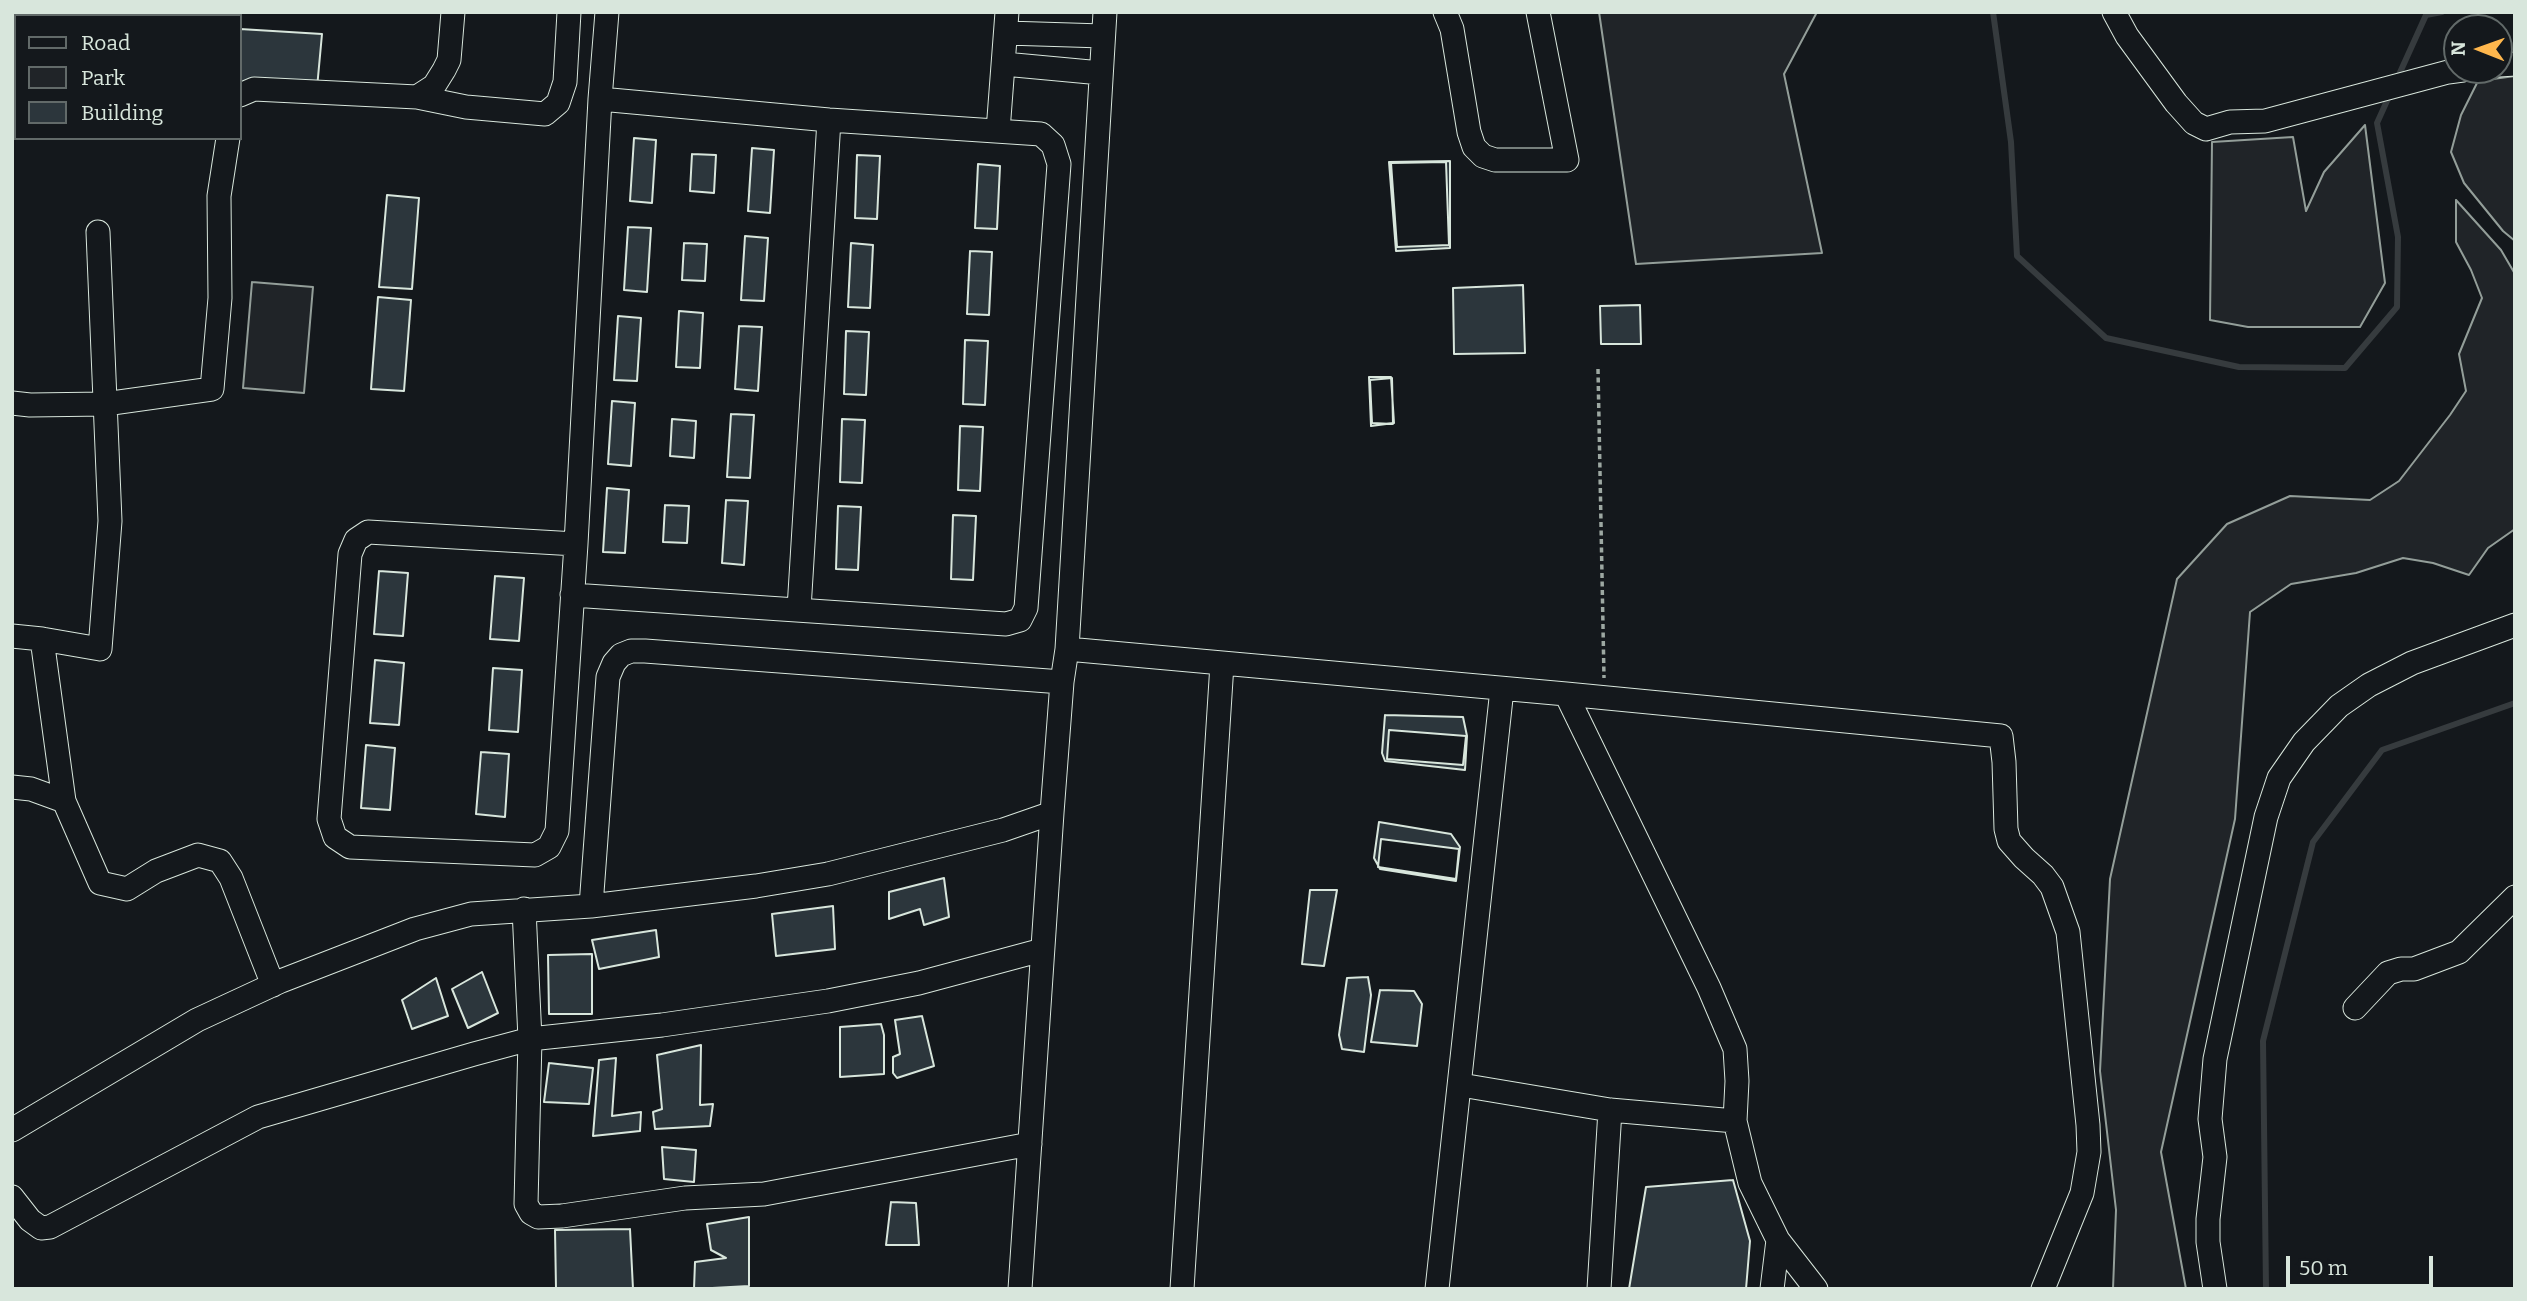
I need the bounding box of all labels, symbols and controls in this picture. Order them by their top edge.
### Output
legend [14,14,242,140]
north arrow [2443,14,2513,84]
text: Road [81,30,130,56]
text: N [2447,41,2470,56]
text: Park [81,65,125,91]
text: Building [81,100,163,126]
scale bar [2289,1242,2436,1286]
text: 50 m [2299,1255,2348,1281]

